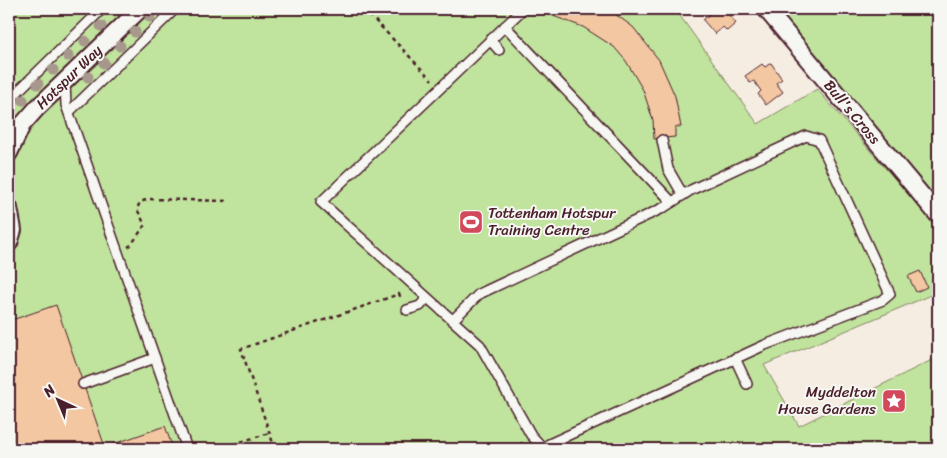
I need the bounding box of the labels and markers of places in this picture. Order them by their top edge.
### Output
place label: Tottenham Hotspur Training Centre [488,200,616,243]
sports icon: Tottenham Hotspur Training Centre [458,209,484,235]
place label: Myddelton House Gardens [778,379,876,422]
place icon: Myddelton House Gardens [881,388,907,414]

